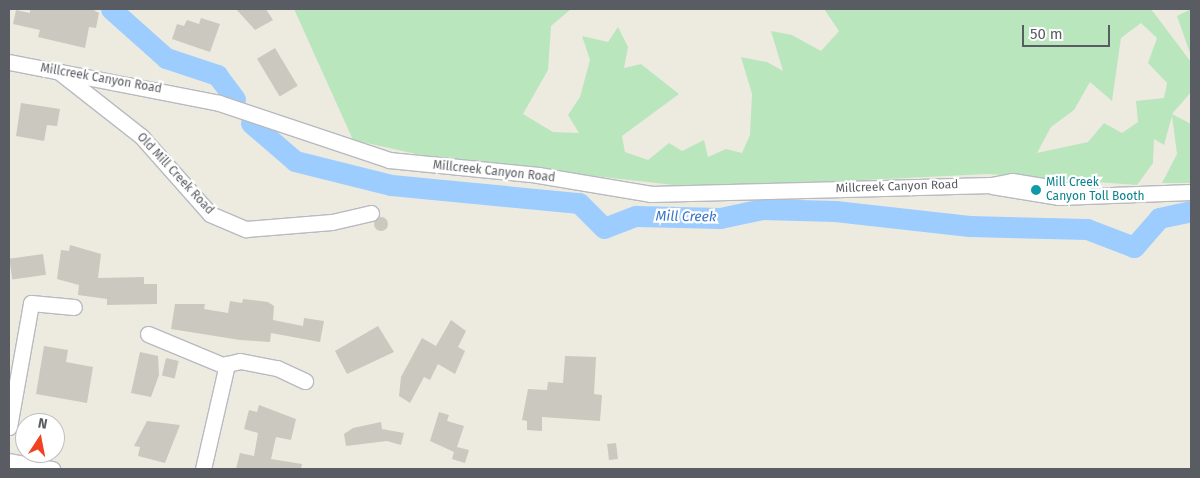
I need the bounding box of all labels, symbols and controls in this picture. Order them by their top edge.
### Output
scale bar [1025,15,1112,47]
text: 50 m [1030,25,1063,43]
street label: Millcreek Canyon Road [39,61,163,97]
street label: Old Mill Creek Road [134,130,216,218]
street label: Millcreek Canyon Road [432,158,556,186]
place label: Mill Creek Canyon Toll Booth [1046,176,1145,204]
street label: Millcreek Canyon Road [835,178,959,196]
marker: Mill Creek Canyon Toll Booth [1030,184,1042,196]
water label: Mill Creek [655,208,717,226]
north arrow [15,413,65,463]
text: N [37,415,49,433]

